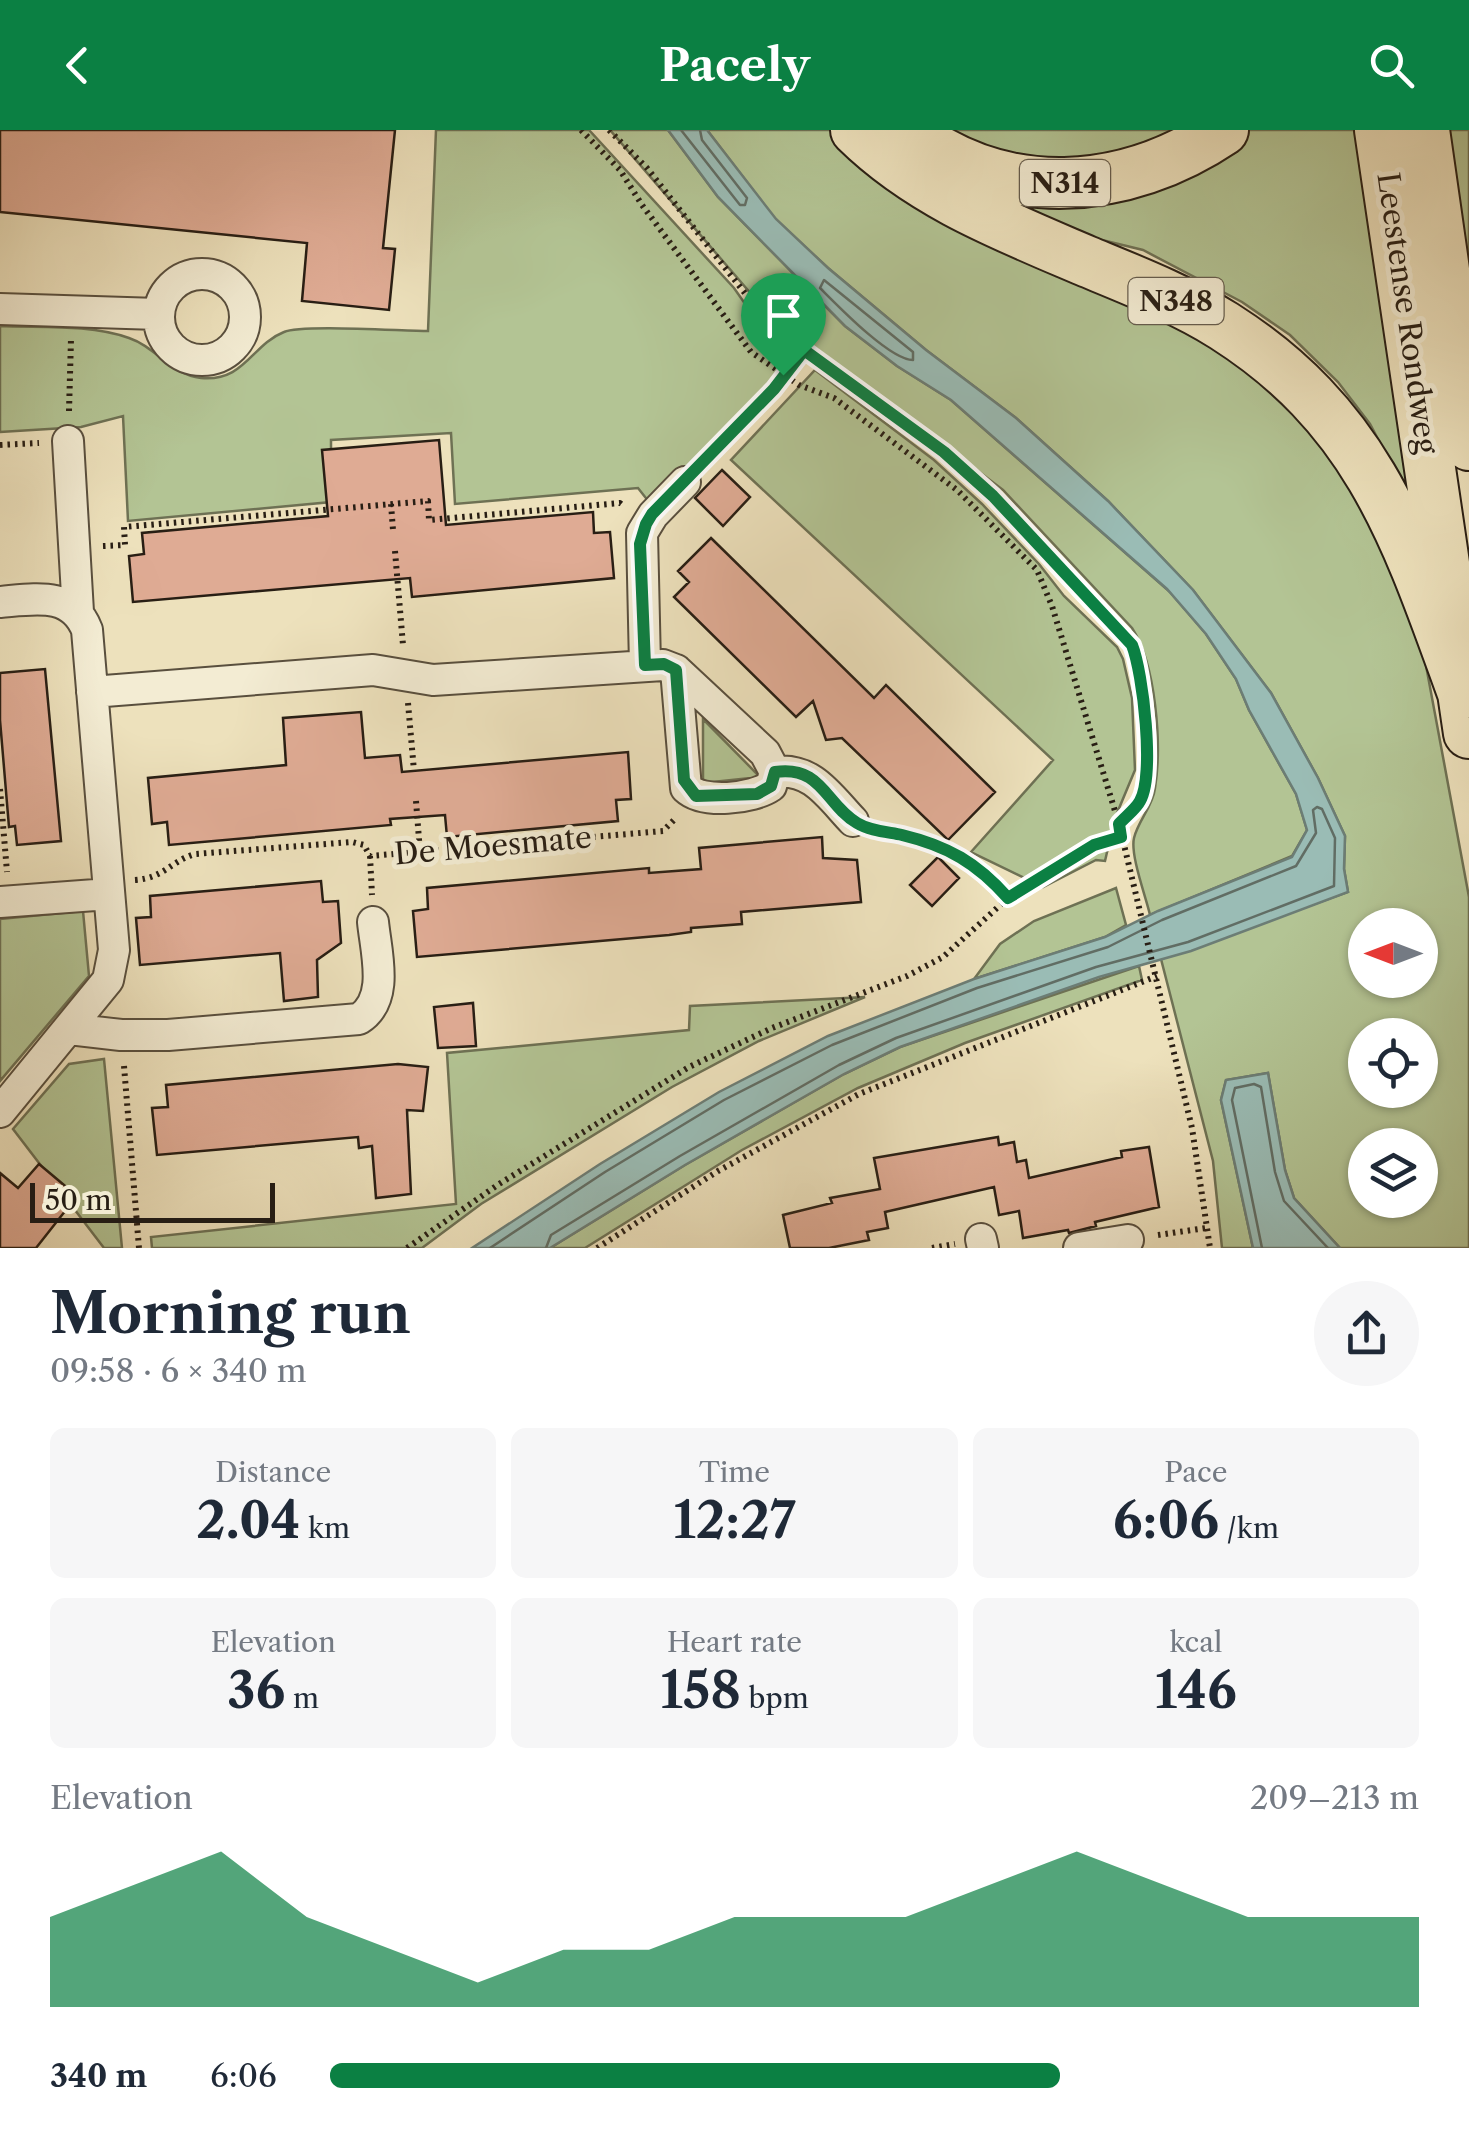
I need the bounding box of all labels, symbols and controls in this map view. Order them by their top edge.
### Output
text: Pacely [659,37,810,93]
icon: back [50,38,105,93]
icon: search [1364,38,1419,93]
road number: N314 [1020,160,1110,206]
street label: Leestense Rondweg [1369,170,1446,456]
pin [741,273,826,376]
road number: N348 [1128,278,1224,324]
icon: arrive [756,288,811,343]
street label: De Moesmate [393,818,593,873]
north arrow [1348,908,1438,998]
map controls [1348,908,1438,1218]
button: locate [1348,1018,1438,1108]
button: layers [1348,1128,1438,1218]
scale bar [30,1178,275,1222]
text: 50 m [45,1183,112,1217]
text: Morning run [50,1280,411,1347]
button: share [1314,1281,1419,1386]
text: 09:58 · 6 × 340 m [50,1351,306,1390]
text: Distance [215,1455,331,1489]
text: Time [699,1455,770,1489]
text: Pace [1164,1455,1227,1489]
text: 2.04 [196,1489,300,1551]
text: 12:27 [673,1489,796,1551]
text: 6:06 [1113,1489,1219,1551]
text: km [300,1511,350,1545]
text: /km [1219,1511,1279,1545]
text: Elevation [211,1625,336,1659]
text: Heart rate [667,1625,802,1659]
text: kcal [1169,1625,1222,1659]
text: 36 [227,1659,285,1721]
text: 158 [660,1659,741,1721]
text: 146 [1155,1659,1237,1721]
text: m [285,1681,319,1715]
text: bpm [741,1681,809,1715]
text: Elevation [50,1778,193,1817]
text: 209–213 m [1250,1778,1419,1817]
text: 340 m [50,2056,147,2095]
text: 6:06 [210,2056,277,2095]

